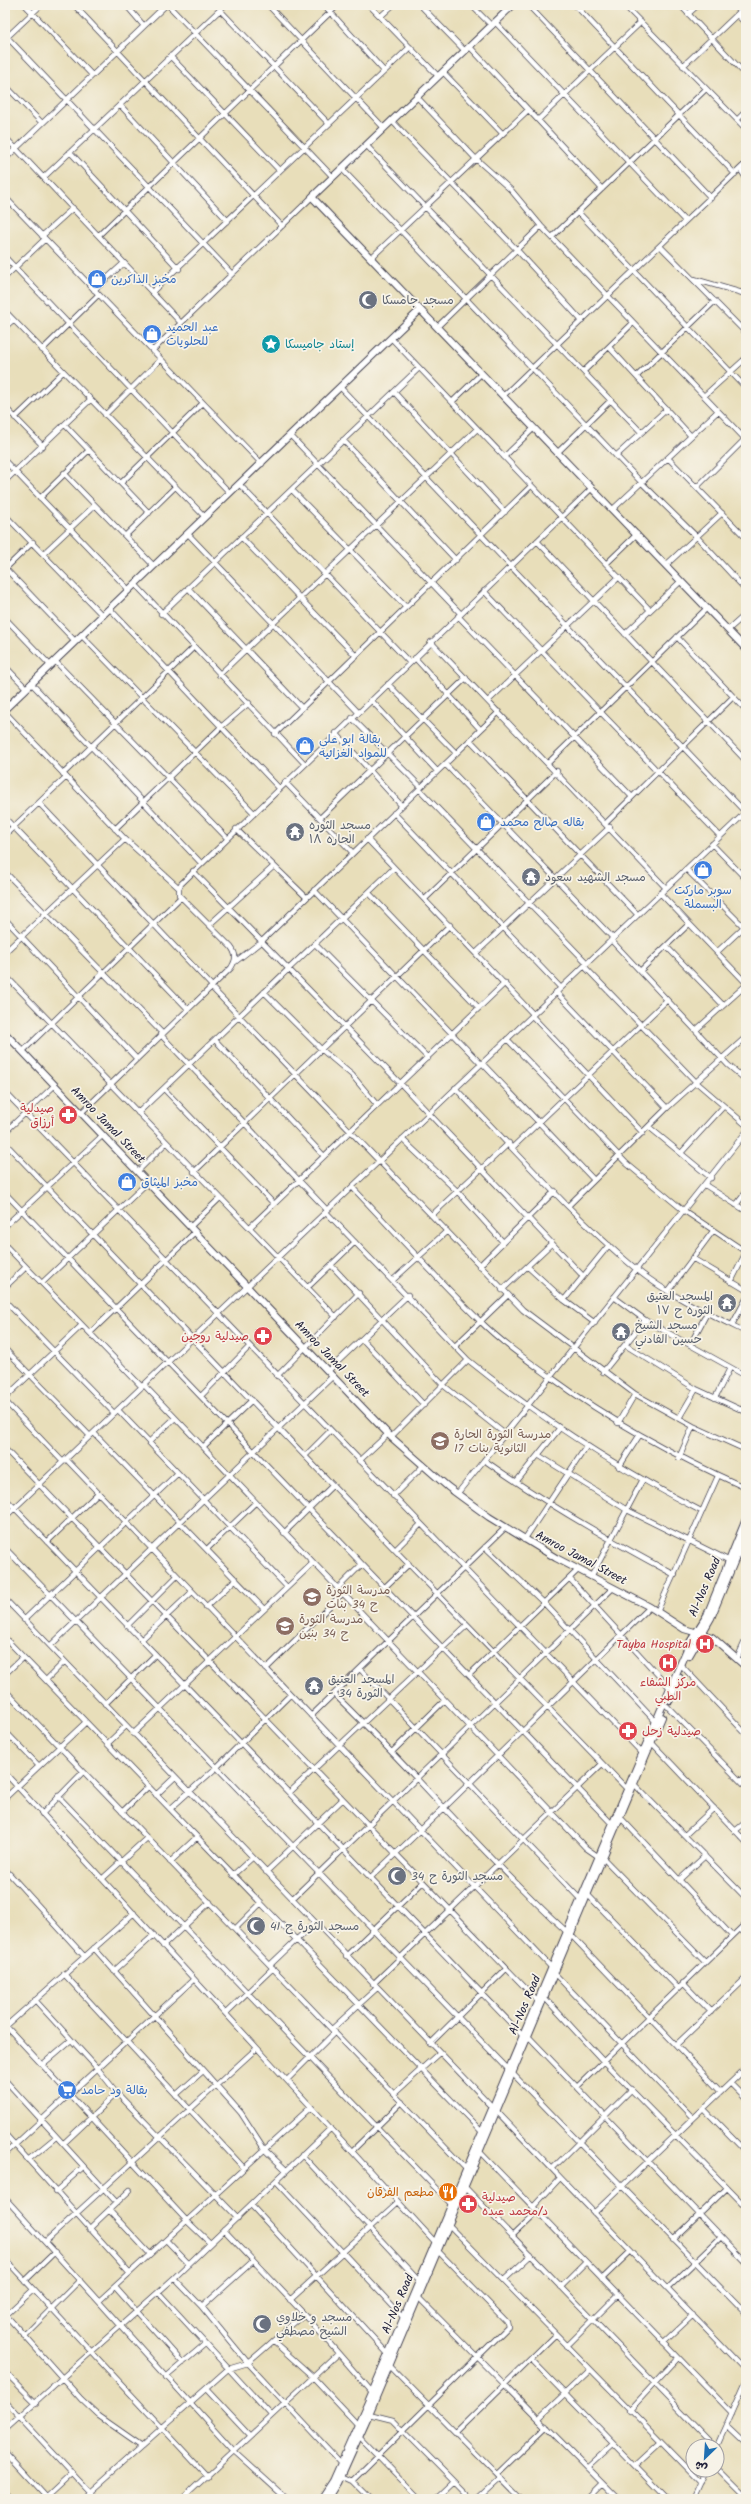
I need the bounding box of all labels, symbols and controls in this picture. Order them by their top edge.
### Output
shop icon: مخبز الذاكرين [86,268,108,290]
place label: مخبز الذاكرين [111,270,176,289]
mosque icon: مسجد جامسكا [357,289,379,311]
place label: مسجد جامسكا [382,291,454,310]
place label: عبد الحميد للحلويات [166,318,218,351]
shop icon: عبد الحميد للحلويات [141,323,163,345]
place icon: إستاد جاميسكا [260,333,282,355]
place label: إستاد جاميسكا [285,335,354,354]
place label: بقالة ابو علي للمواد الغزائيه [319,730,387,763]
shop icon: بقالة ابو علي للمواد الغزائيه [294,735,316,757]
shop icon: بقاله صالح محمد [475,811,497,833]
place label: بقاله صالح محمد [500,813,585,832]
place label: مسجد الثوره الحاره ١٨ [309,816,371,849]
temple icon: مسجد الثوره الحاره ١٨ [284,821,306,843]
shop icon: سوبر ماركت البسملة [692,859,714,881]
temple icon: مسجد الشهيد سعود [520,866,542,888]
place label: مسجد الشهيد سعود [545,868,646,887]
place label: سوبر ماركت البسملة [674,881,732,914]
street label: Amroo Jamal Street [66,1082,150,1168]
place label: صيدلية أرزاق [20,1099,54,1132]
pharmacy icon: صيدلية أرزاق [57,1104,79,1126]
shop icon: مخبز الميثاق [116,1171,138,1193]
place label: مخبز الميثاق [141,1173,198,1192]
place label: المسجد العتيق الثوره ح ١٧ [647,1287,713,1320]
temple icon: المسجد العتيق الثوره ح ١٧ [716,1292,738,1314]
street label: Amroo Jamal Street [290,1316,374,1402]
place label: مسجد الشيخ حسين الفادني [635,1316,702,1350]
temple icon: مسجد الشيخ حسين الفادني [610,1321,632,1343]
pharmacy icon: صيدلية روجين [252,1325,274,1347]
place label: صيدلية روجين [181,1327,249,1346]
place label: مدرسة الثورة الحارة 17 الثانوية بنات [454,1425,551,1458]
school or university icon: مدرسة الثورة الحارة 17 الثانوية بنات [429,1430,451,1452]
street label: Amroo Jamal Street [532,1526,630,1590]
street label: Al-Nos Road [684,1553,727,1620]
place label: مدرسة الثورة ح 34 بنات [326,1581,390,1614]
school or university icon: مدرسة الثورة ح 34 بنات [301,1586,323,1608]
place label: مدرسة الثورة ح 34 بنين [299,1610,363,1643]
school or university icon: مدرسة الثورة ح 34 بنين [274,1615,296,1637]
hospital icon: Tayba Hospital [694,1633,716,1655]
place label: Tayba Hospital [616,1635,691,1654]
hospital icon: مركز الشفاء الطبي [657,1652,679,1674]
place label: المسجد العتيق - الثورة 34 [328,1670,394,1703]
place label: مركز الشفاء الطبي [640,1673,696,1707]
temple icon: المسجد العتيق - الثورة 34 [303,1675,325,1697]
pharmacy icon: صيدلية زحل [617,1720,639,1742]
place label: صيدلية زحل [642,1722,701,1741]
mosque icon: مسجد الثورة ح 34 [386,1865,408,1887]
place label: مسجد الثورة ح 34 [411,1867,503,1886]
mosque icon: مسجد الثورة ح 41 [245,1915,267,1937]
place label: مسجد الثورة ح 41 [270,1917,359,1936]
street label: Al-Nos Road [504,1971,547,2038]
supermarket icon: بقالة ود حامد [56,2079,78,2101]
place label: بقالة ود حامد [81,2081,148,2100]
restaurant icon: مطعم الفرقان [437,2181,459,2203]
place label: مطعم الفرقان [367,2183,434,2202]
place label: صيدلية د/محمد عبده [482,2188,548,2221]
pharmacy icon: صيدلية د/محمد عبده [457,2193,479,2215]
street label: Al-Nos Road [377,2270,420,2337]
place label: مسجد و خلاوي الشيخ مصطفي [276,2308,352,2342]
mosque icon: مسجد و خلاوي الشيخ مصطفي [251,2313,273,2335]
north arrow [685,2438,725,2478]
text: ش [692,2455,710,2477]

